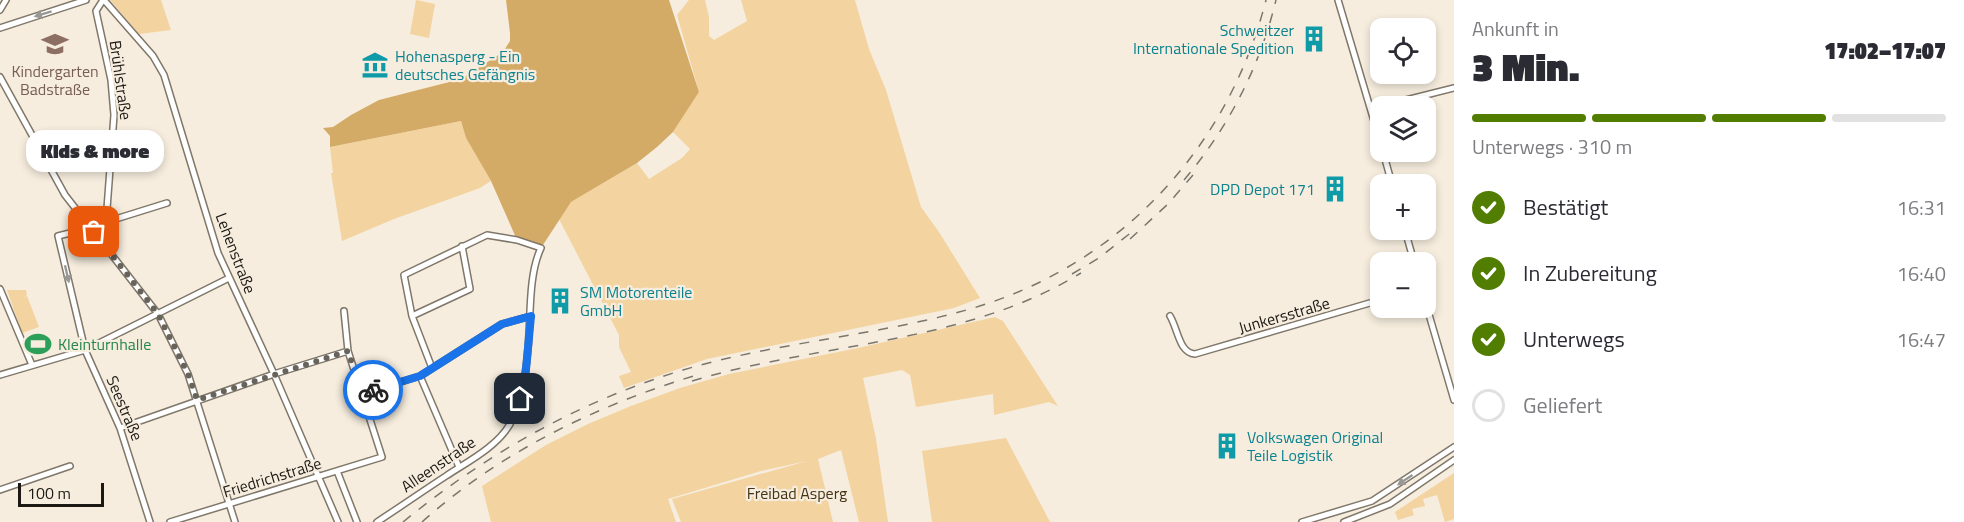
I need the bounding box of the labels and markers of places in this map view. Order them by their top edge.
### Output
place label: Schweitzer Internationale Spedition [1133,18,1294,60]
building icon: Schweitzer Internationale Spedition [1299,24,1329,54]
school or university icon: Kindergarten Badstraße [40,29,70,59]
place label: Hohenasperg - Ein deutsches Gefängnis [395,44,535,86]
museum icon: Hohenasperg - Ein deutsches Gefängnis [360,50,390,80]
place label: Kindergarten Badstraße [11,59,99,101]
callout: Kids & more [25,130,163,172]
building icon: DPD Depot 171 [1320,174,1350,204]
place label: DPD Depot 171 [1210,177,1315,201]
pin [68,206,119,257]
place label: SM Motorenteile GmbH [580,280,692,322]
building icon: SM Motorenteile GmbH [545,286,575,316]
sports icon: Kleinturnhalle [23,329,53,359]
place label: Kleinturnhalle [58,332,151,356]
pin [494,373,545,424]
place label: Volkswagen Original Teile Logistik [1247,425,1383,467]
building icon: Volkswagen Original Teile Logistik [1212,431,1242,461]

